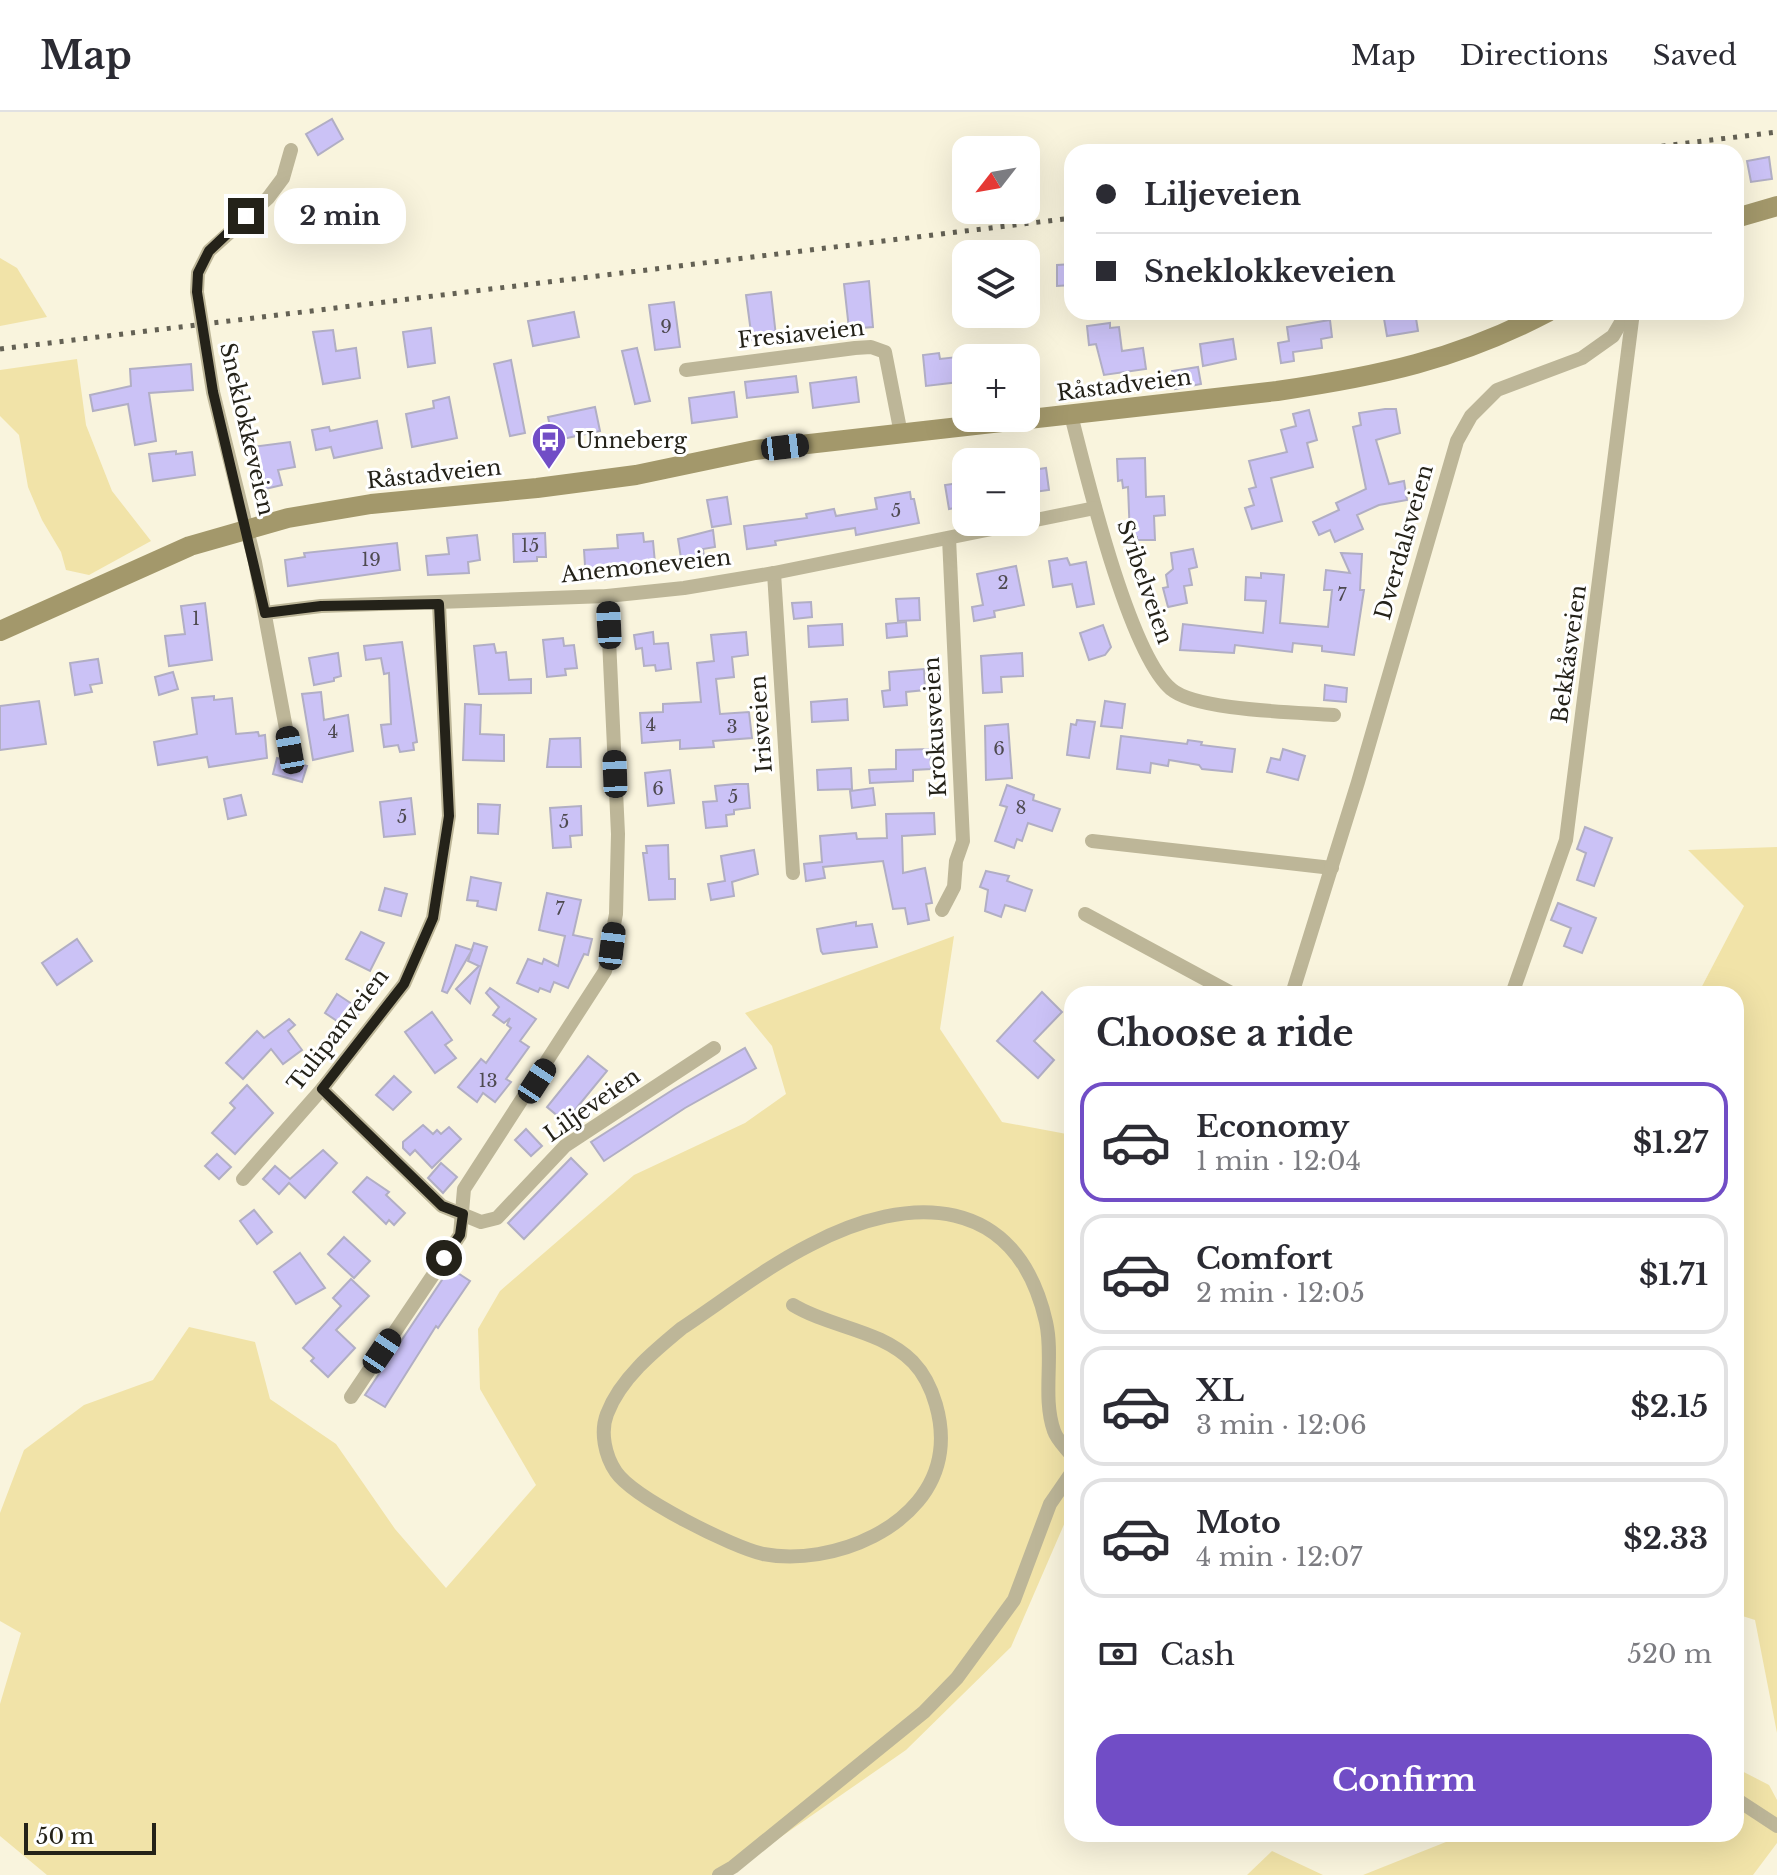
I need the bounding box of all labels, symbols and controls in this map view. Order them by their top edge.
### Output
text: Map [40,32,132,79]
text: Map [1351,38,1416,73]
text: Directions [1460,38,1609,73]
text: Saved [1653,38,1737,73]
north arrow [952,136,1040,224]
map controls [952,136,1040,536]
text: Liljeveien [1144,176,1301,213]
callout: 2 min [274,188,406,244]
route end [228,198,264,234]
text: 2 min [300,200,380,232]
button: layers [952,240,1040,328]
text: Sneklokkeveien [1144,253,1396,290]
street label: Fresiaveien [736,314,866,354]
house number: 9 [660,316,672,338]
street label: Sneklokkeveien [214,340,280,518]
button: + [952,344,1040,432]
street label: Råstadveien [1055,363,1193,407]
bus stop icon: Unneberg [530,421,568,471]
place label: Unneberg [575,427,688,454]
car [760,432,810,462]
button: − [952,448,1040,536]
street label: Råstadveien [365,453,503,495]
street label: Dverdalsveien [1369,461,1439,623]
house number: 5 [891,500,901,522]
street label: Svibelveien [1111,516,1179,648]
house number: 15 [521,535,539,557]
street label: Anemoneveien [559,544,732,588]
house number: 19 [361,549,381,571]
house number: 2 [997,572,1009,594]
street label: Bekkåsveien [1546,583,1592,725]
house number: 7 [1337,584,1347,606]
car [596,600,622,650]
house number: 1 [192,608,200,630]
street label: Krokusveien [918,656,952,798]
street label: Irisveien [744,674,778,774]
house number: 4 [646,714,656,736]
house number: 3 [726,716,738,738]
house number: 4 [328,721,338,743]
car [274,724,306,776]
house number: 6 [993,738,1005,760]
car [602,750,628,798]
house number: 6 [652,778,664,800]
house number: 5 [728,786,738,808]
house number: 8 [1016,797,1026,819]
house number: 5 [397,806,407,828]
house number: 5 [559,811,569,833]
house number: 7 [555,898,565,920]
car [597,921,627,971]
street label: Tulipanveien [282,963,394,1097]
text: Choose a ride [1096,1011,1353,1056]
car [514,1054,560,1108]
street label: Liljeveien [539,1062,645,1148]
house number: 13 [478,1070,498,1092]
icon: car [1100,1106,1172,1178]
text: Economy [1196,1108,1349,1145]
text: $1.27 [1633,1124,1708,1161]
text: 1 min · 12:04 [1196,1145,1361,1177]
icon: car [1100,1238,1172,1310]
route start [426,1240,462,1276]
text: Comfort [1196,1240,1333,1277]
text: $1.71 [1639,1256,1708,1293]
text: 2 min · 12:05 [1196,1277,1365,1309]
car [359,1324,405,1378]
icon: car [1100,1370,1172,1442]
text: XL [1196,1372,1244,1409]
text: $2.15 [1630,1388,1708,1425]
text: 3 min · 12:06 [1196,1409,1367,1441]
icon: car [1100,1502,1172,1574]
text: Moto [1196,1504,1281,1541]
text: $2.33 [1623,1520,1708,1557]
text: 4 min · 12:07 [1196,1541,1362,1573]
icon: cash [1096,1632,1140,1676]
text: Cash [1160,1636,1235,1673]
text: 520 m [1627,1638,1712,1670]
button: Confirm [1096,1734,1712,1826]
scale bar [24,1819,156,1855]
text: 50 m [36,1823,94,1850]

